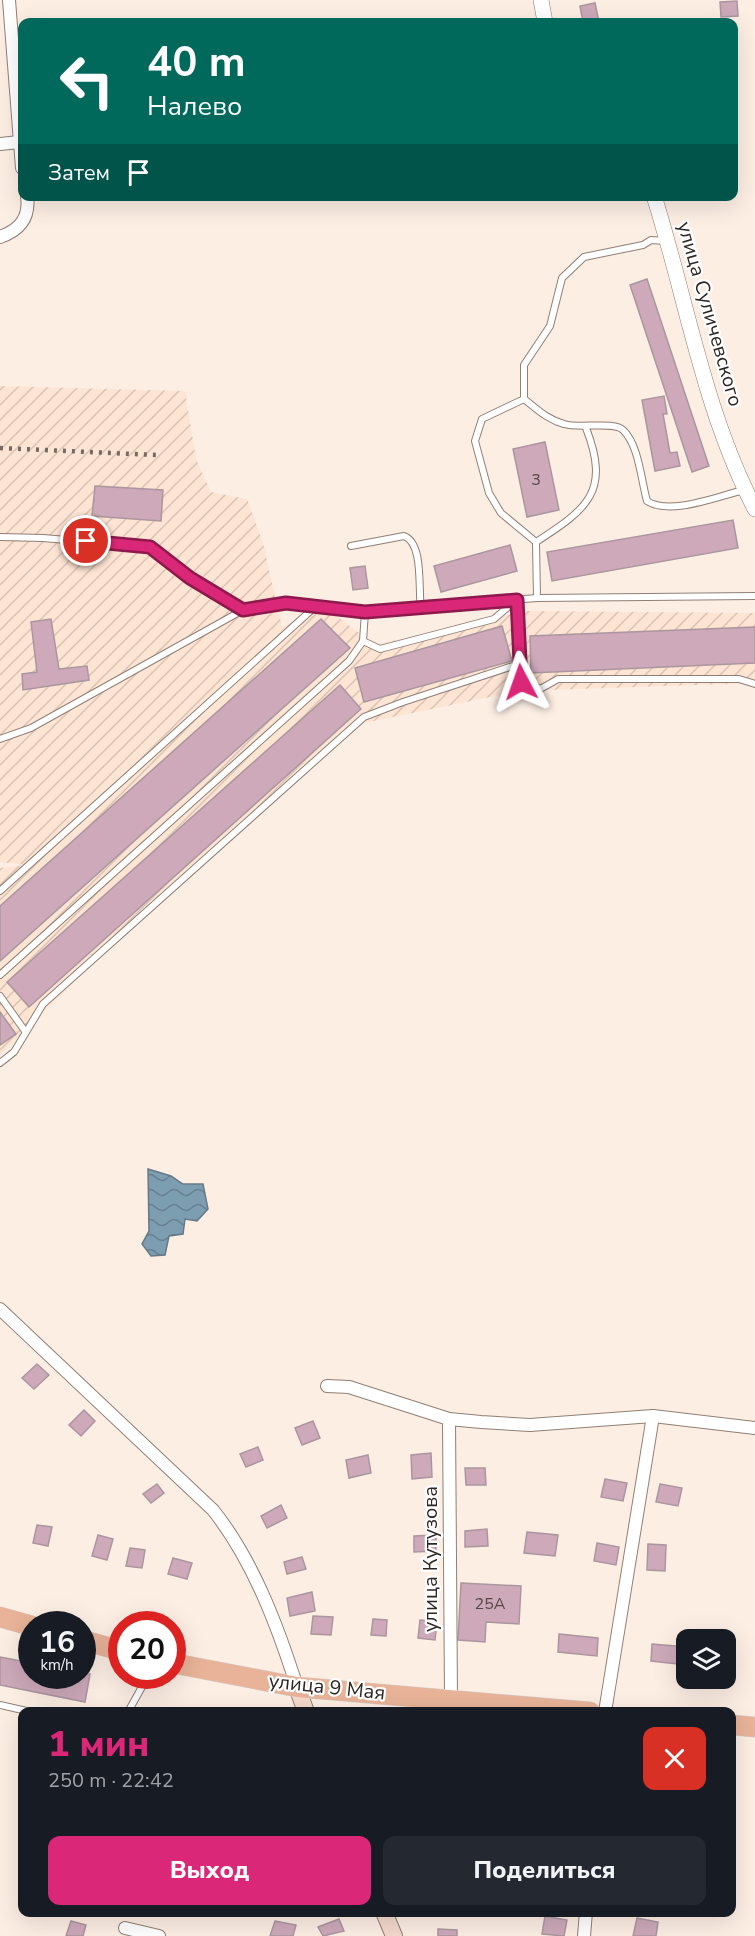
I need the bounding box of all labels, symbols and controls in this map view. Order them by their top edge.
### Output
text: 40 m [147,34,246,91]
icon: left [48,42,126,120]
text: Налево [147,88,242,125]
icon: arrive [122,156,155,189]
text: Затем [48,158,110,188]
street label: улица Суличевского [671,218,749,410]
house number: 3 [531,469,541,491]
pin [60,515,111,566]
icon: arrive [69,524,102,557]
position arrow [489,650,553,714]
street label: улица Кутузова [417,1486,444,1632]
house number: 25А [475,1593,506,1615]
speed limit sign: 20 [108,1611,186,1689]
text: 16 [39,1622,75,1663]
map controls [676,1629,736,1689]
button: layers [676,1629,736,1689]
text: km/h [40,1655,74,1675]
street label: улица 9 Мая [268,1667,386,1707]
text: 1 мин [48,1720,149,1769]
button: close [643,1727,706,1790]
text: 250 m · 22:42 [48,1767,174,1794]
button: Выход [48,1836,371,1905]
button: Поделиться [383,1836,706,1905]

